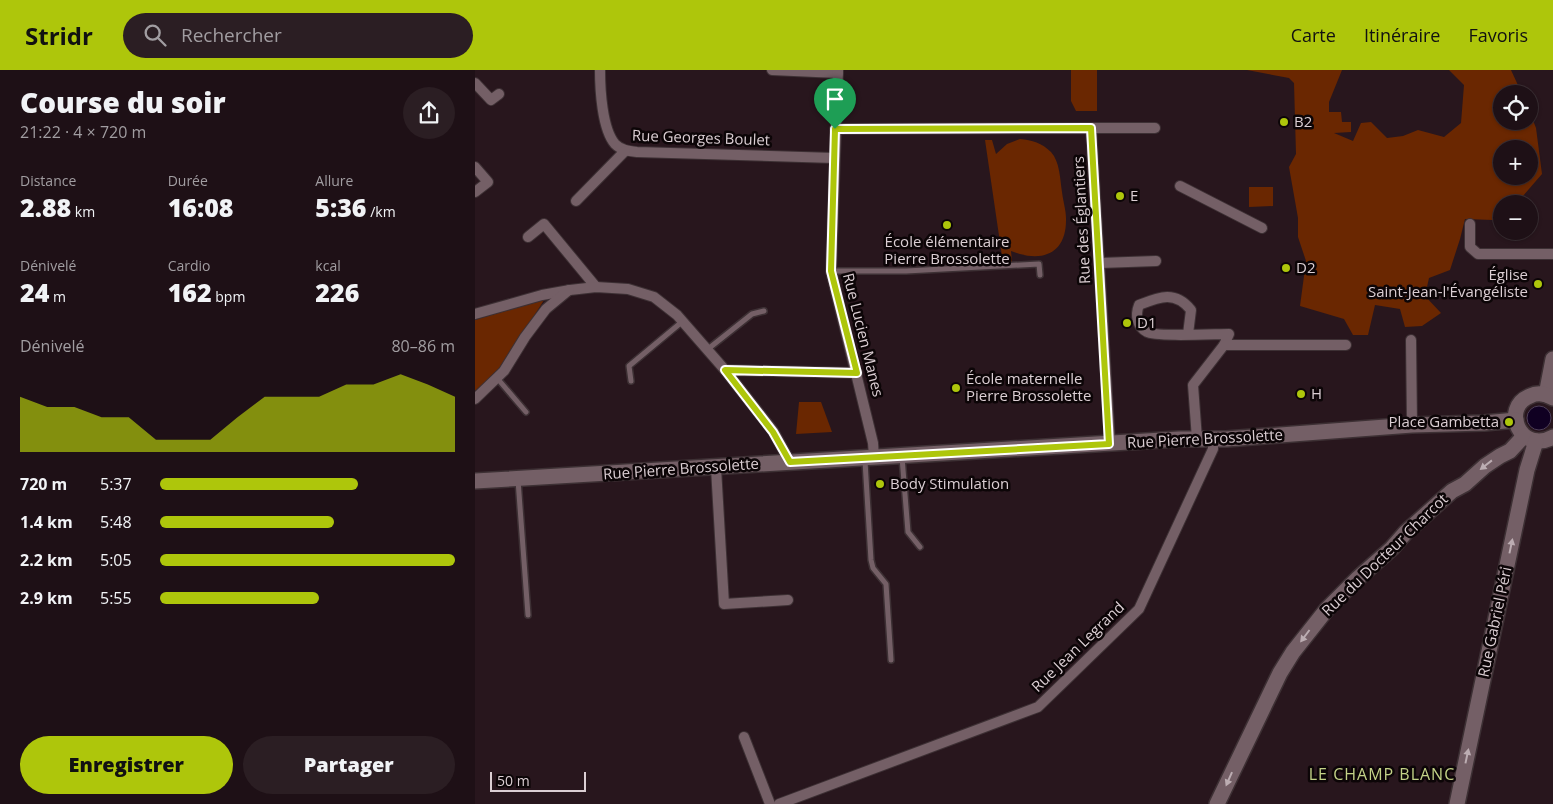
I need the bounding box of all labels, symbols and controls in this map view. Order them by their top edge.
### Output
search box [123,13,473,58]
text: Stridr [25,19,93,52]
icon: search [141,21,169,49]
text: Rechercher [181,22,282,48]
text: Carte [1291,23,1336,47]
text: Itinéraire [1364,23,1440,47]
text: Favoris [1468,23,1528,47]
pin [814,78,856,129]
text: Course du soir [20,83,226,121]
icon: arrive [821,85,849,113]
map controls [1493,85,1538,240]
button: locate [1493,85,1538,130]
button: share [403,87,455,139]
place label: B2 [1294,111,1312,131]
marker: B2 [1278,116,1290,128]
text: 21:22 · 4 × 720 m [20,121,146,143]
street label: Rue Georges Boulet [632,125,771,149]
button: + [1493,140,1538,185]
street label: Rue des Églantiers [1068,156,1094,285]
text: Distance [20,171,76,190]
text: Durée [168,171,208,190]
text: Allure [315,171,353,190]
place label: E [1130,185,1138,205]
text: 2.88 [20,190,71,224]
text: 16:08 [168,190,233,224]
text: 5:36 [315,190,367,224]
marker: E [1114,190,1126,202]
button: − [1493,195,1538,240]
text: km [71,202,95,221]
text: /km [367,202,396,221]
marker: École élémentaire Pierre Brossolette [941,219,953,231]
place label: École élémentaire Pierre Brossolette [884,231,1010,268]
text: Dénivelé [20,256,76,275]
text: Cardio [168,256,211,275]
text: kcal [315,256,341,275]
place label: D2 [1296,257,1315,277]
marker: D2 [1280,262,1292,274]
place label: Église Saint-Jean-l'Évangéliste [1368,264,1528,301]
street label: Rue Lucien Manes [839,271,889,399]
text: 24 [20,275,49,309]
text: 162 [168,275,212,309]
text: 226 [315,275,359,309]
marker: Église Saint-Jean-l'Évangéliste [1532,278,1544,290]
text: m [49,287,66,306]
text: bpm [212,287,245,306]
place label: D1 [1137,312,1156,332]
marker: D1 [1121,317,1133,329]
text: Dénivelé [20,335,84,357]
text: 80–86 m [391,335,455,357]
place label: École maternelle Pierre Brossolette [966,368,1091,405]
marker: École maternelle Pierre Brossolette [950,382,962,394]
place label: H [1311,383,1322,403]
marker: H [1295,388,1307,400]
place label: Place Gambetta [1389,411,1499,431]
marker: Place Gambetta [1503,416,1515,428]
street label: Rue Pierre Brossolette [1126,424,1283,452]
street label: Rue Pierre Brossolette [602,453,759,483]
one-way arrow [1480,460,1493,471]
text: 720 m [20,473,67,495]
text: 5:37 [100,473,132,495]
place label: Body Stimulation [890,473,1009,493]
marker: Body Stimulation [874,478,886,490]
street label: Rue du Docteur Charcot [1317,489,1452,620]
text: 1.4 km [20,511,73,533]
text: 5:48 [100,511,132,533]
one-way arrow [1507,538,1515,553]
text: 2.2 km [20,549,73,571]
text: 5:05 [100,549,132,571]
street label: Rue Gabriel Péri [1473,565,1516,679]
text: 2.9 km [20,587,73,609]
text: 5:55 [100,587,132,609]
street label: Rue Jean Legrand [1027,597,1128,696]
one-way arrow [1300,629,1310,643]
button: Enregistrer [20,736,233,794]
button: Partager [243,736,455,794]
one-way arrow [1463,749,1471,764]
district label: LE CHAMP BLANC [1309,763,1455,785]
scale bar [490,769,586,792]
text: 50 m [497,771,530,790]
one-way arrow [1225,772,1233,786]

